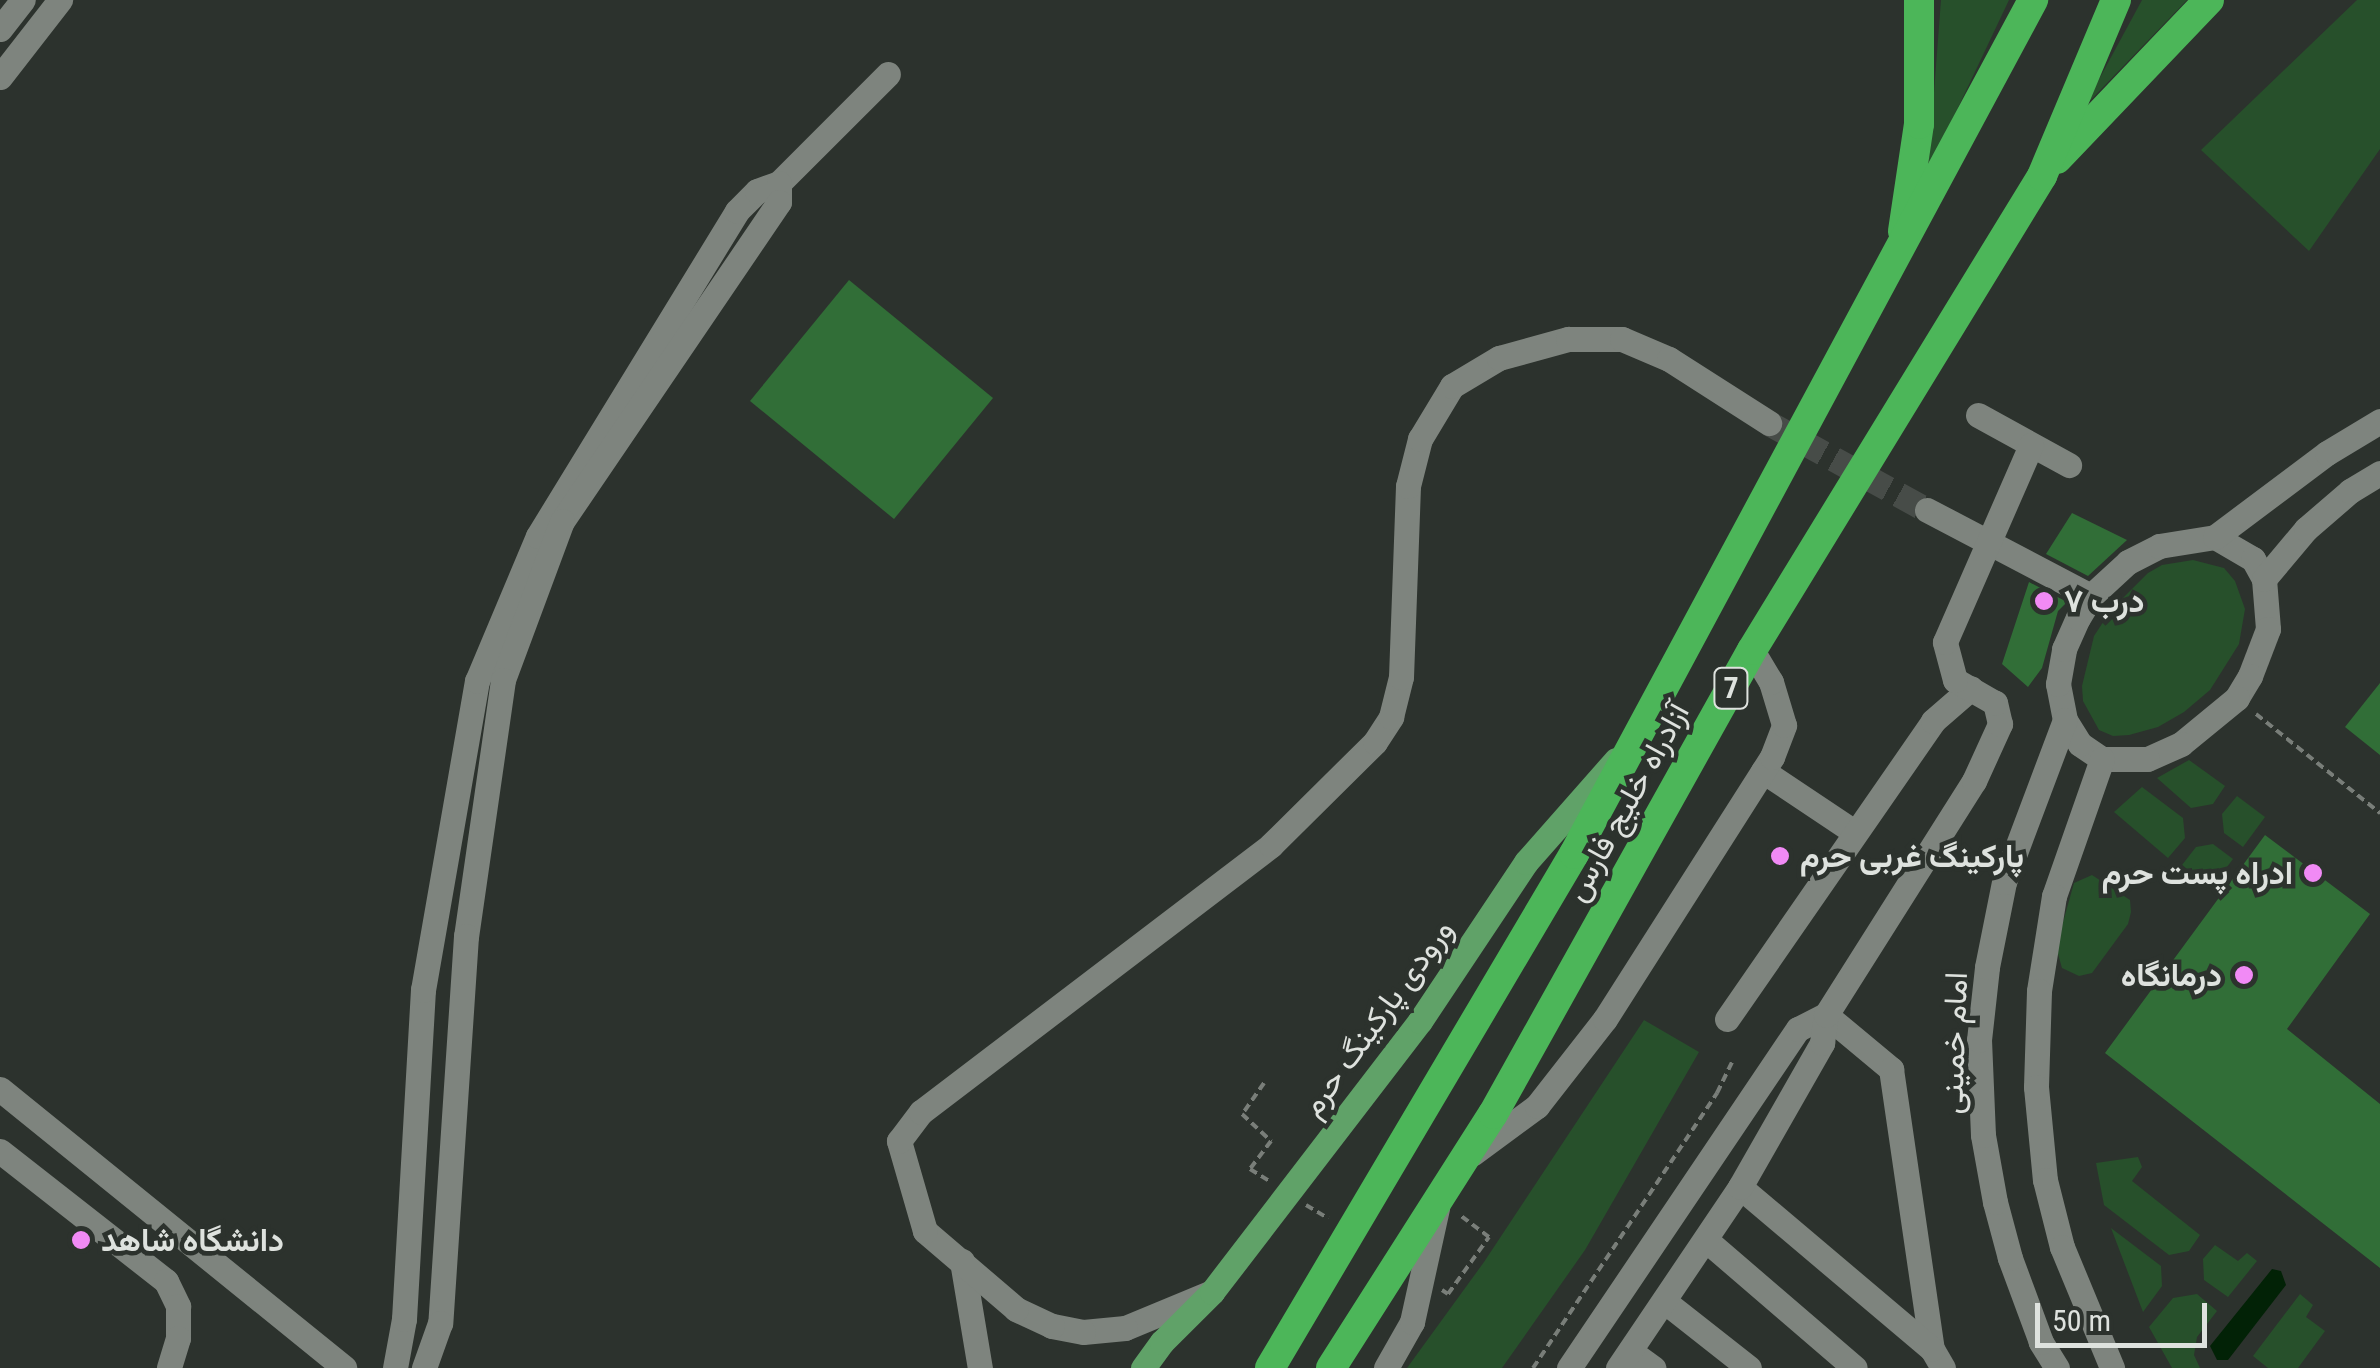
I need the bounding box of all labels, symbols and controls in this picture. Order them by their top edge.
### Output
place label: درب ۷ [2064,582,2145,620]
marker: درب ۷ [2033,590,2055,612]
road number: 7 [1711,663,1751,713]
street label: آزادراه خلیج فارس [1557,696,1697,908]
place label: پارکینگ غربی حرم [1800,837,2024,875]
marker: پارکینگ غربی حرم [1769,845,1791,867]
place label: ادراه پست حرم [2102,854,2293,892]
marker: ادراه پست حرم [2302,862,2324,884]
street label: ورودی پارکینگ حرم [1292,912,1462,1124]
place label: درمانگاه [2121,956,2222,994]
marker: درمانگاه [2231,962,2257,988]
street label: امام خمینی [1932,971,1976,1115]
place label: دانشگاه شاهد [101,1221,284,1259]
marker: دانشگاه شاهد [70,1229,92,1251]
scale bar [2040,1283,2212,1345]
text: 50 m [2052,1303,2111,1338]

